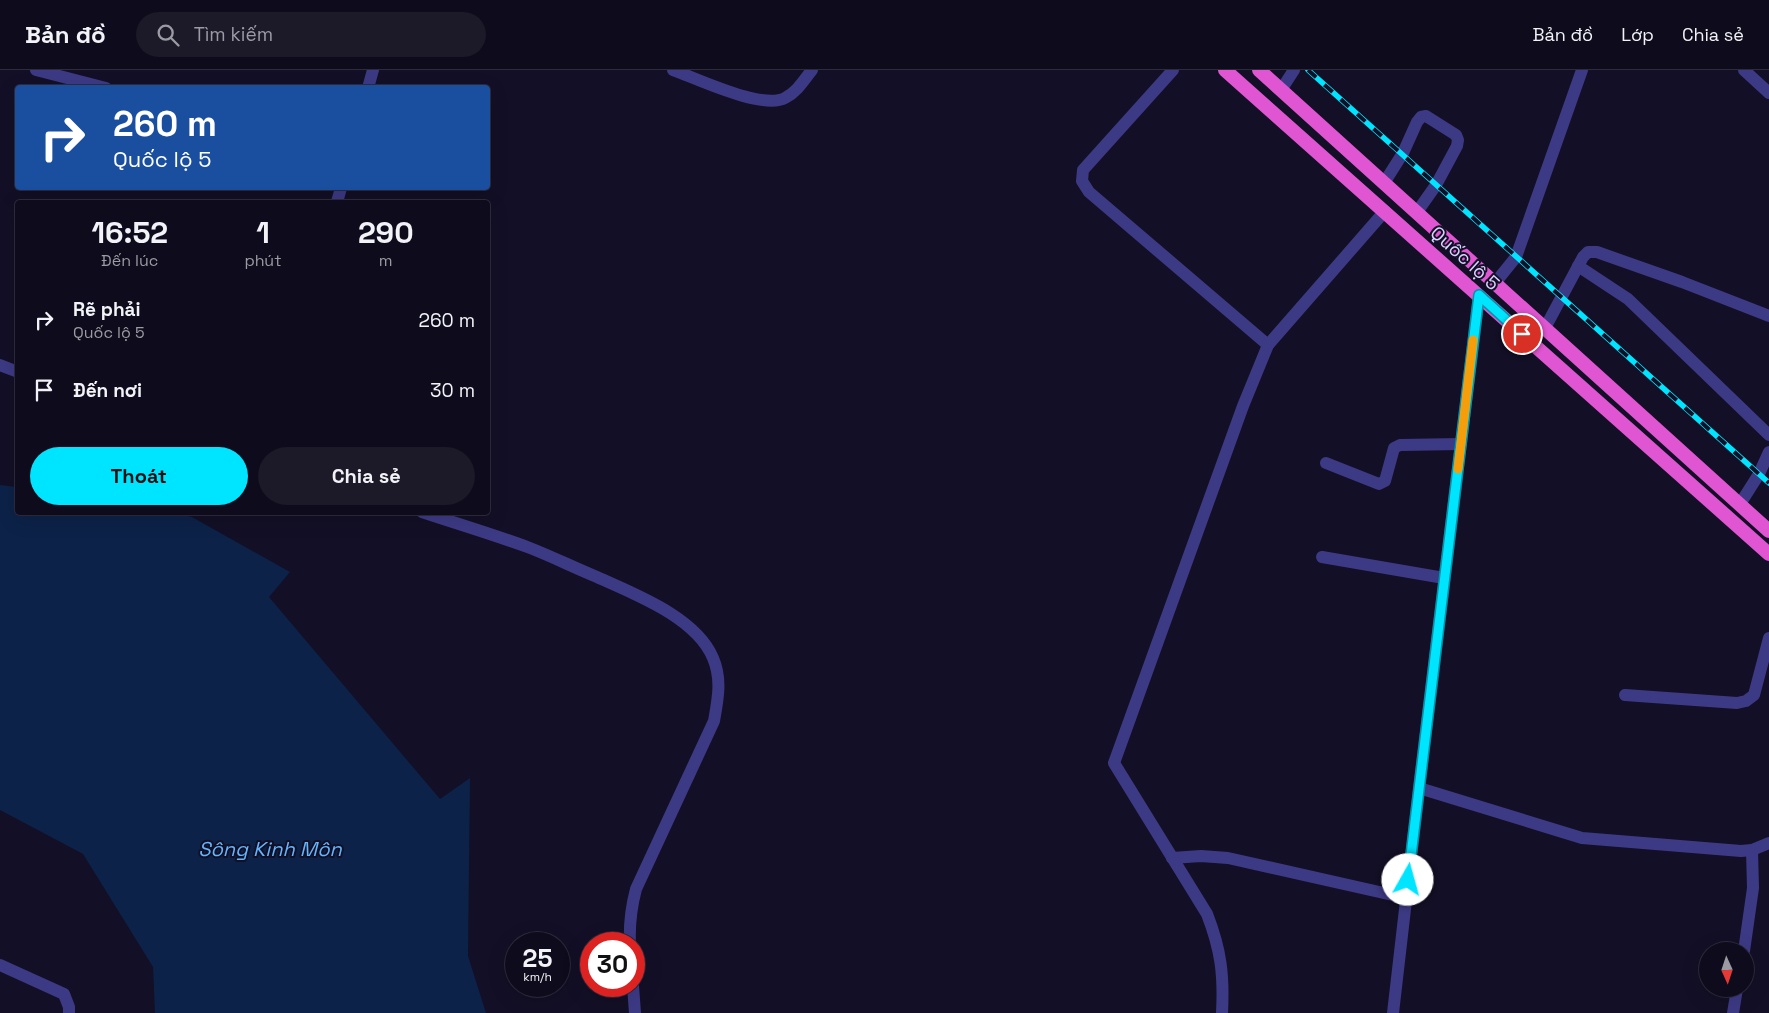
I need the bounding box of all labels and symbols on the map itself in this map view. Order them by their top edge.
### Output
street label: Quốc lộ 5 [1425,220,1505,296]
pin [1501,313,1543,355]
water label: Sông Kinh Môn [198,836,343,862]
position arrow [1381,853,1433,905]
speed limit sign: 30 [580,932,645,997]
north arrow [1699,942,1754,998]

